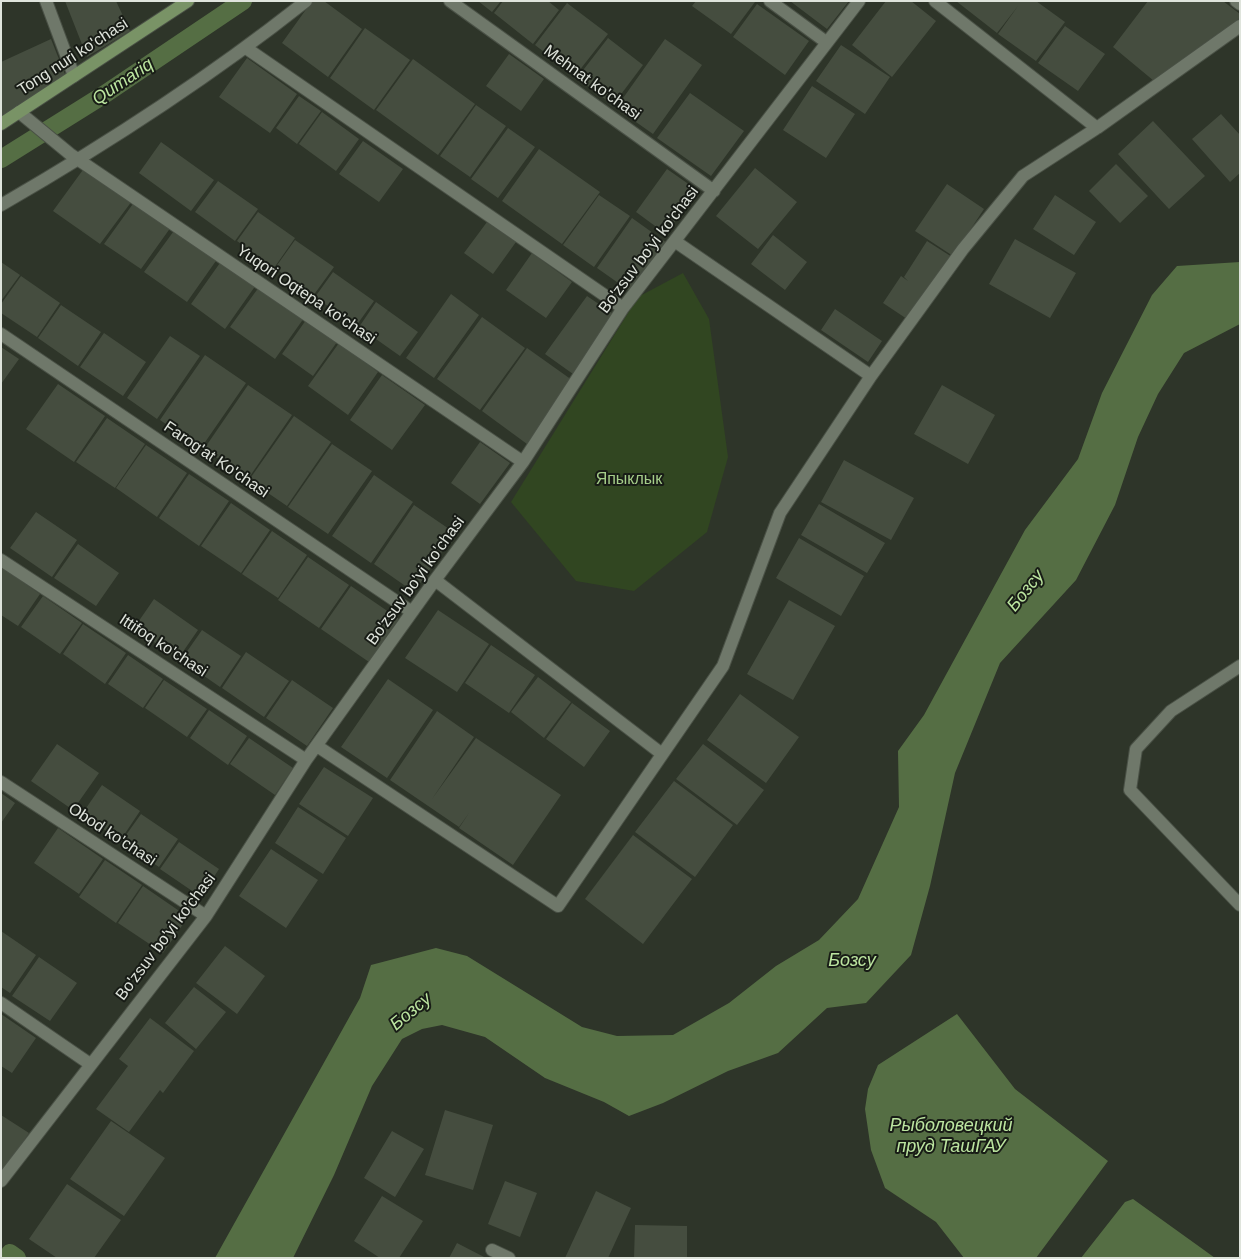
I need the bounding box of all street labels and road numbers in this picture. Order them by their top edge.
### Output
street label: Tong nuri ko'chasi [14,14,132,100]
street label: Mehnat ko'chasi [540,41,644,125]
street label: Bo'zsuv bo'yi ko'chasi [595,183,703,317]
street label: Yuqori Oqtepa ko'chasi [233,241,379,349]
street label: Farog'at Ko'chasi [160,418,272,502]
street label: Bo'zsuv bo'yi ko'chasi [363,513,469,649]
street label: Ittifoq ko'chasi [115,610,211,682]
street label: Obod ko'chasi [64,799,160,871]
street label: Bo'zsuv bo'yi ko'chasi [112,870,220,1004]

